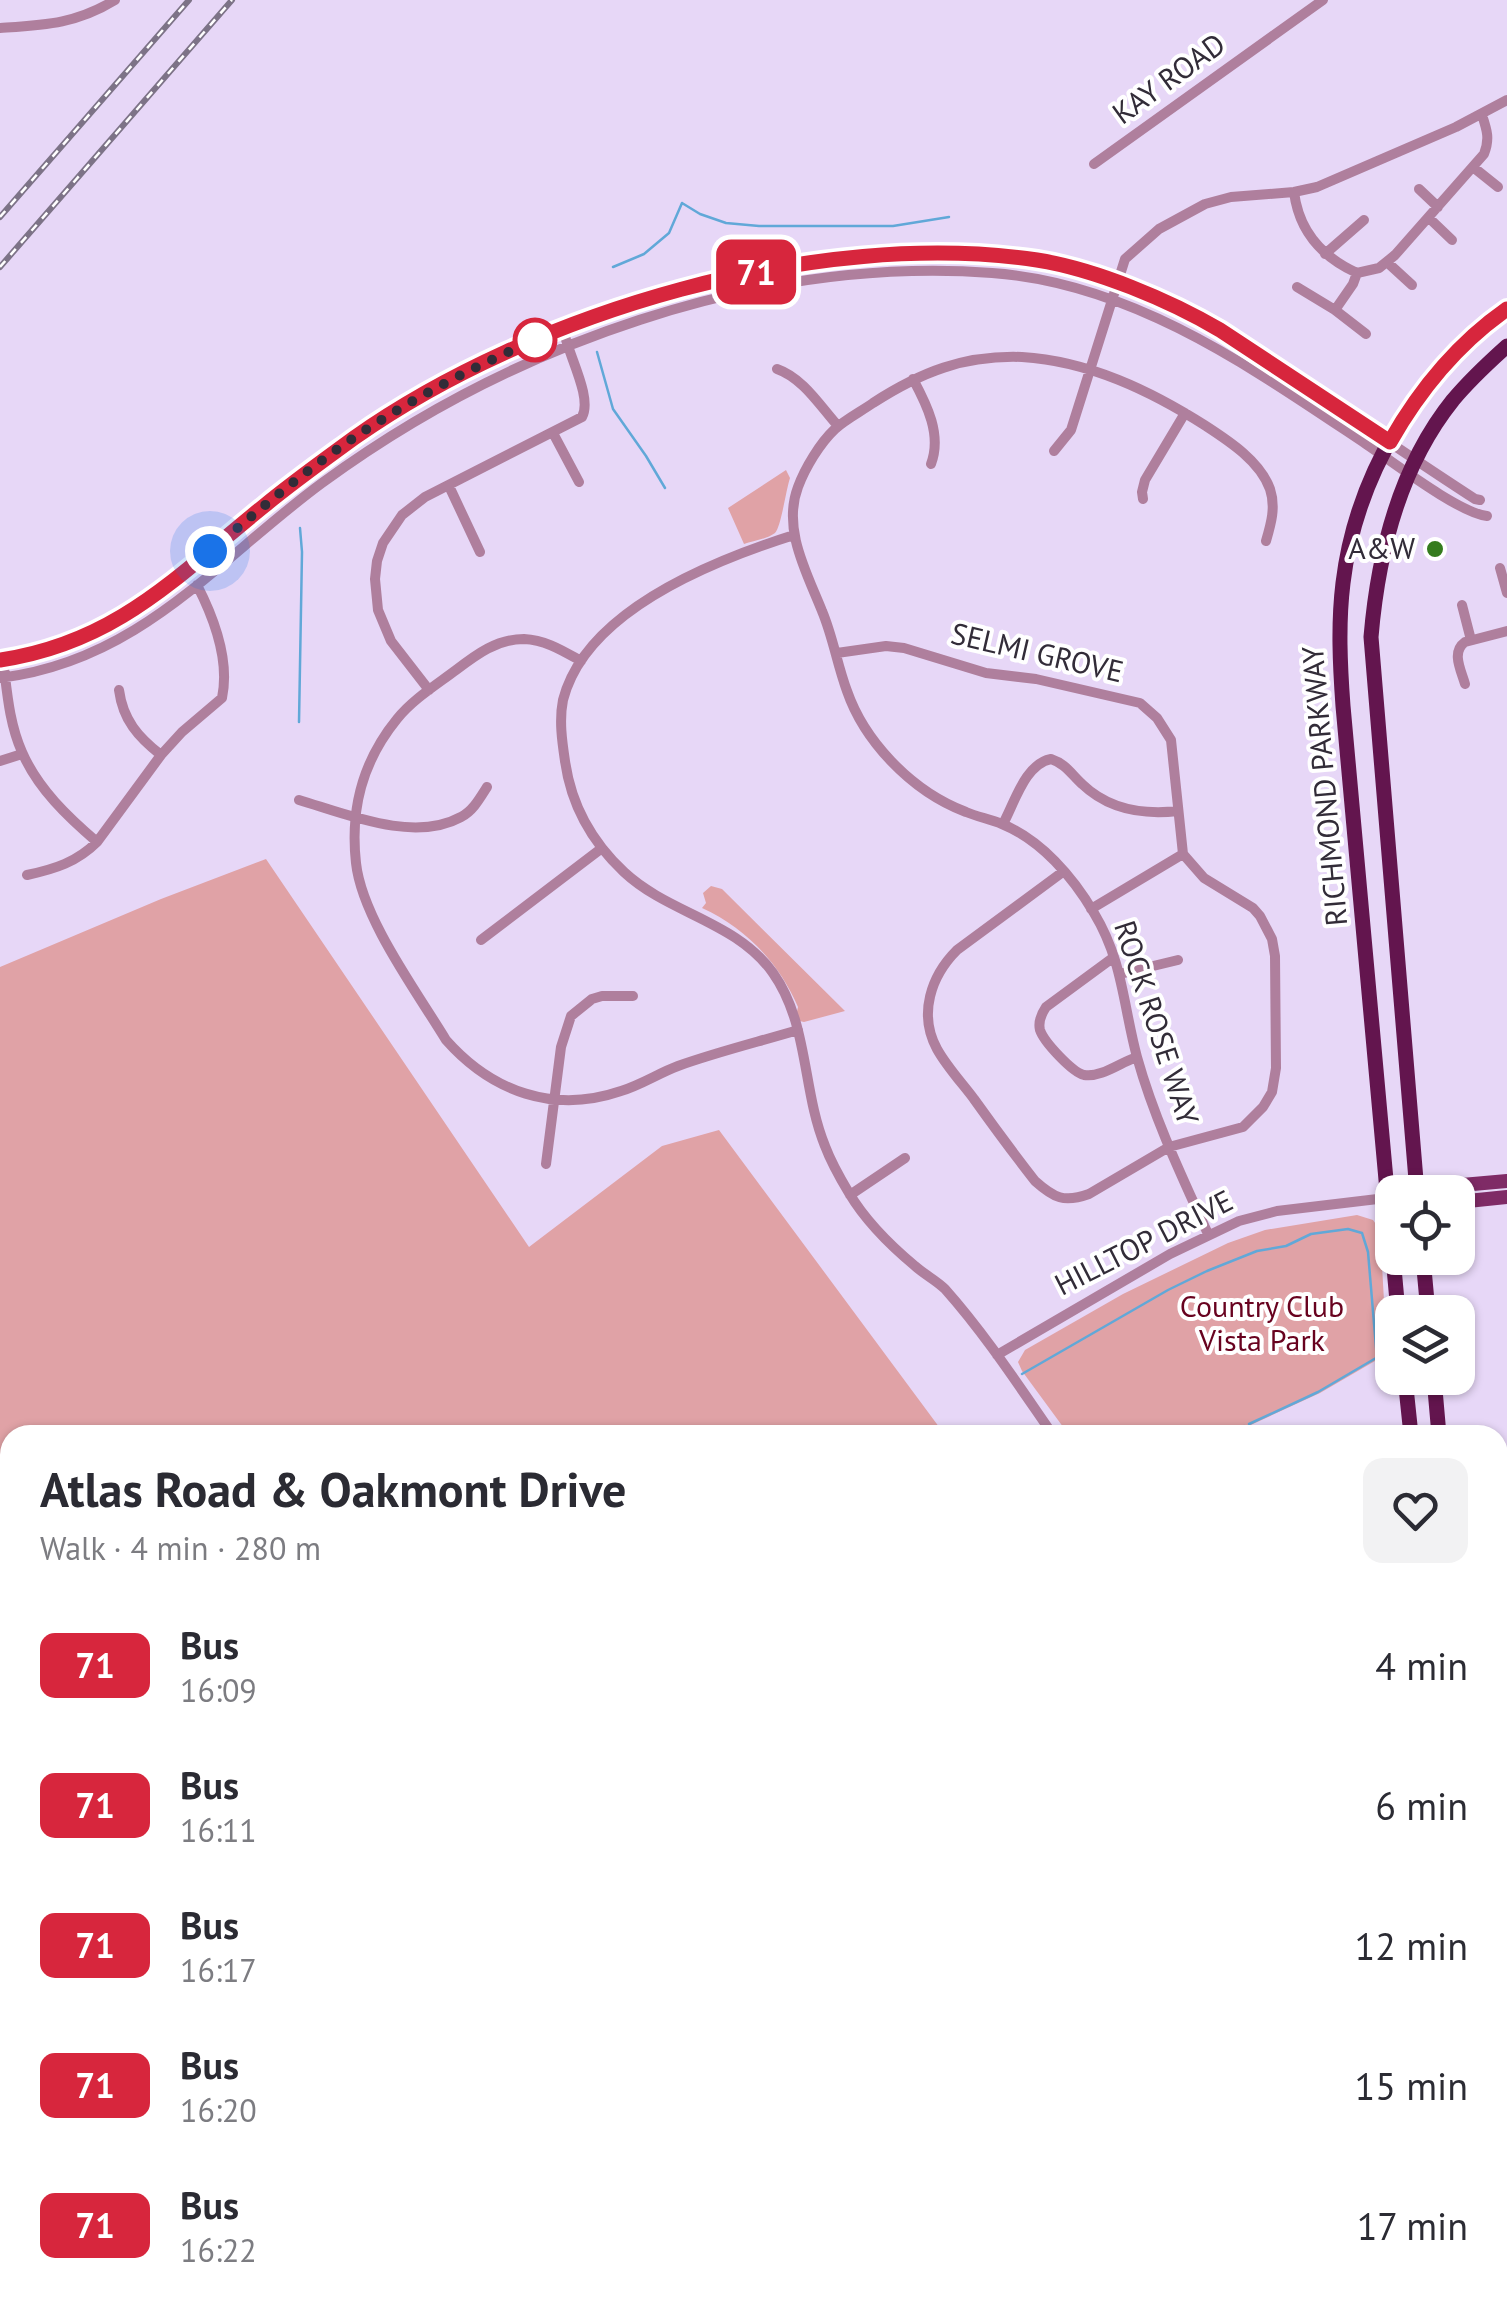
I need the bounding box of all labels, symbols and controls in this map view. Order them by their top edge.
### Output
street label: KAY ROAD [1104,24,1232,132]
line badge: 71 [711,240,801,304]
text: 71 [736,249,776,295]
unlabelled marker [514,319,556,361]
your location [185,526,235,576]
place label: A&W [1348,528,1415,567]
marker: A&W [1424,538,1446,560]
street label: SELMI GROVE [947,613,1127,690]
street label: RICHMOND PARKWAY [1292,644,1355,928]
street label: ROCK ROSE WAY [1106,916,1209,1130]
map controls [1375,1175,1475,1395]
button: locate [1375,1175,1475,1275]
street label: HILLTOP DRIVE [1048,1180,1239,1303]
park label: Country Club Vista Park [1180,1286,1344,1359]
button: layers [1375,1295,1475,1395]
text: Atlas Road & Oakmont Drive [40,1458,626,1520]
button: heart [1363,1458,1468,1563]
text: Walk · 4 min · 280 m [40,1527,321,1569]
text: Bus [180,1620,239,1669]
text: 4 min [1375,1641,1468,1690]
text: 71 [75,1642,115,1688]
text: 16:09 [180,1669,257,1711]
text: Bus [180,1760,239,1809]
text: 6 min [1375,1781,1468,1830]
text: 71 [75,1782,115,1828]
text: 16:11 [180,1809,257,1851]
text: Bus [180,1900,239,1949]
text: 12 min [1355,1921,1468,1970]
text: 71 [75,1922,115,1968]
text: 16:17 [180,1949,257,1991]
text: Bus [180,2040,239,2089]
text: 15 min [1355,2061,1468,2110]
text: 71 [75,2062,115,2108]
text: 16:20 [180,2089,257,2131]
text: Bus [180,2180,239,2229]
text: 17 min [1357,2201,1468,2250]
text: 71 [75,2202,115,2248]
text: 16:22 [180,2229,257,2271]

